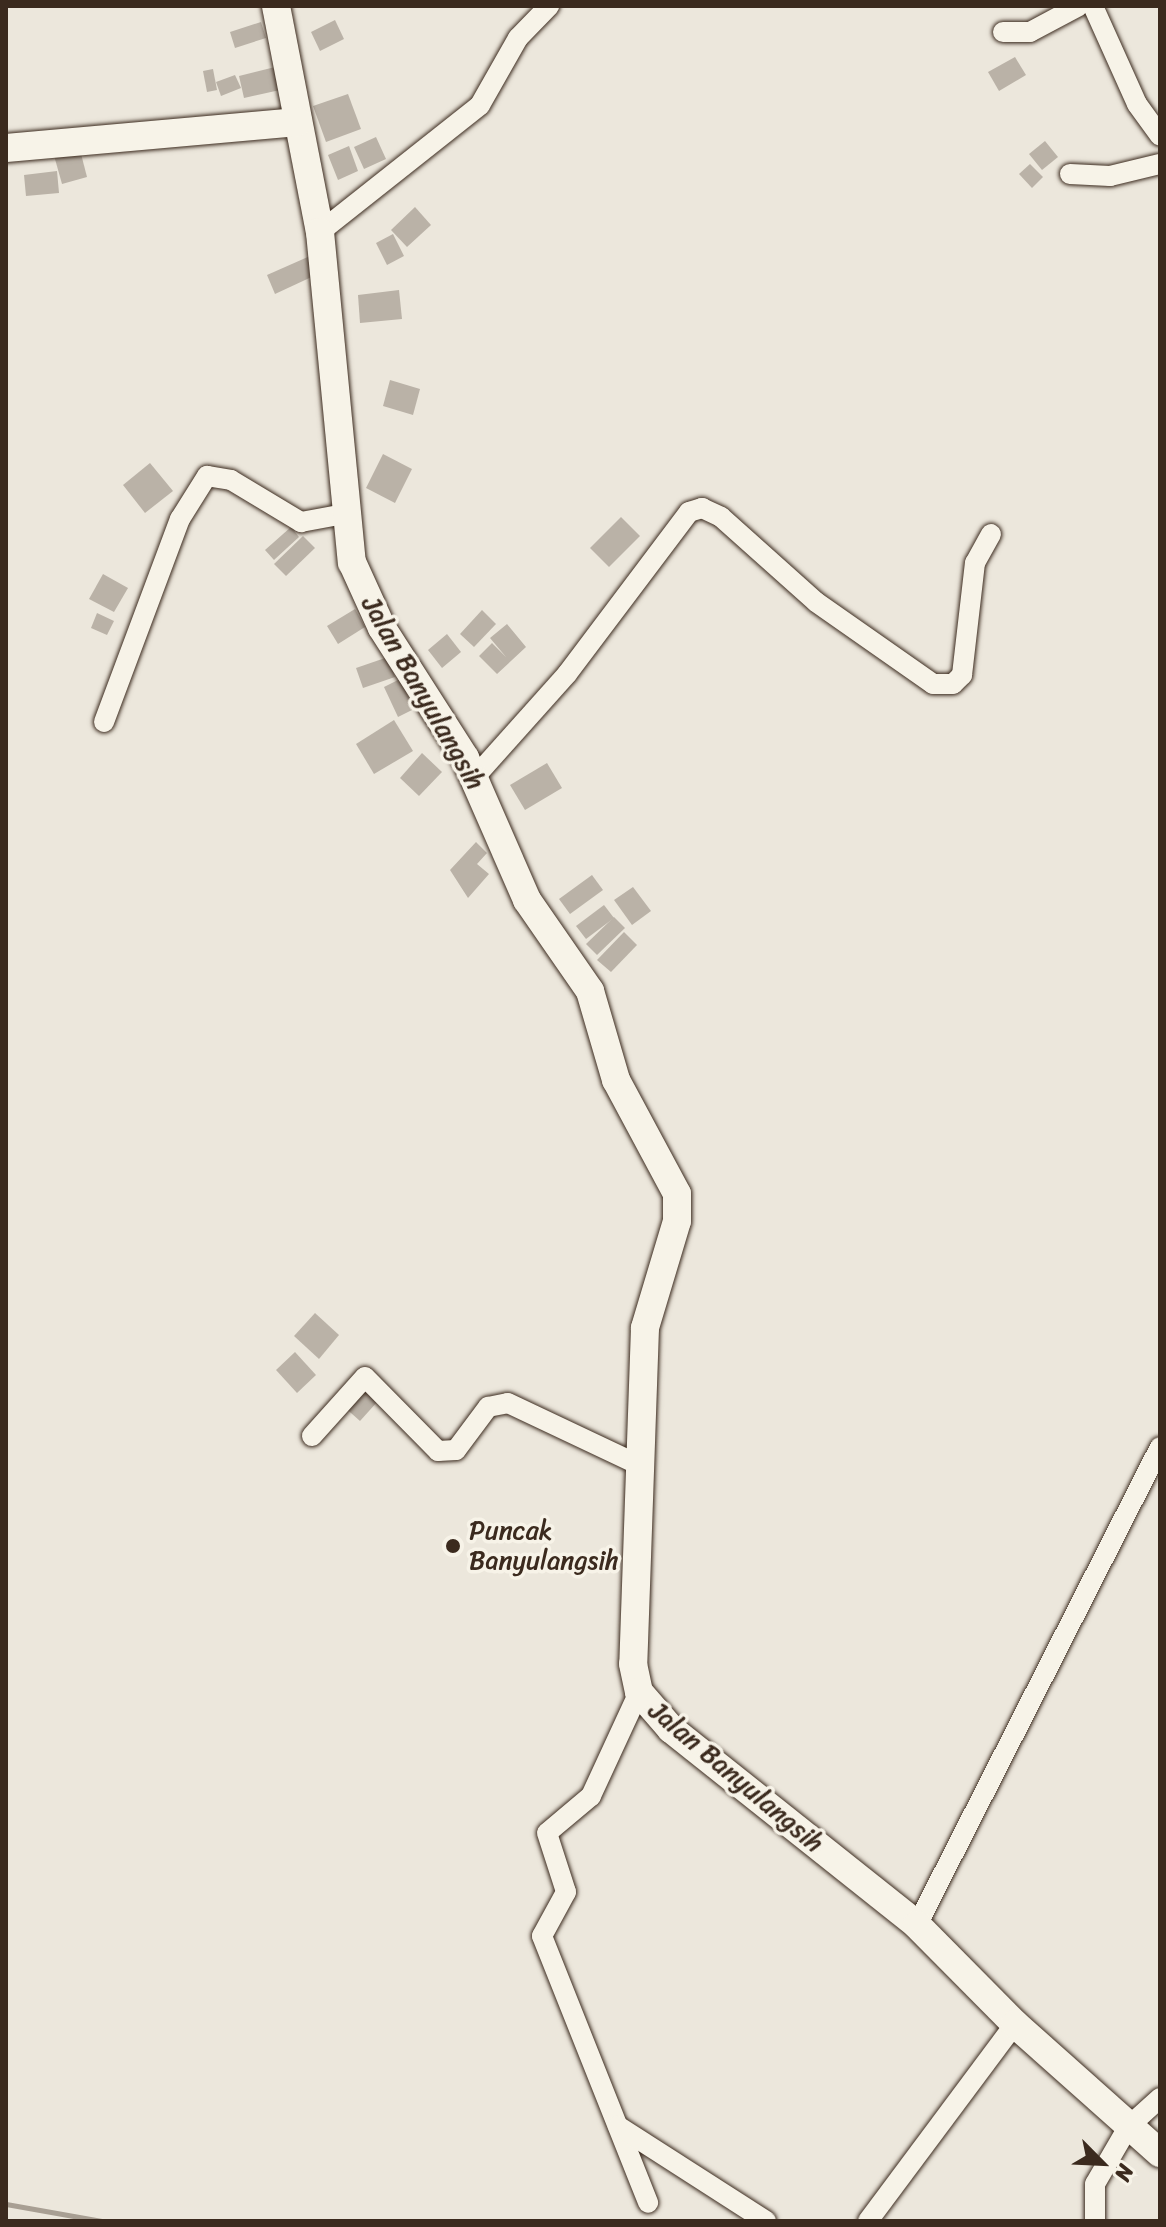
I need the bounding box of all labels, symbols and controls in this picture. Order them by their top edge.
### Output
street label: Jalan Banyulangsih [355,591,491,795]
place label: Puncak Banyulangsih [469,1515,619,1576]
marker: Puncak Banyulangsih [444,1537,462,1555]
street label: Jalan Banyulangsih [643,1695,829,1859]
north arrow [1062,2123,1142,2203]
text: N [1103,2158,1145,2188]

